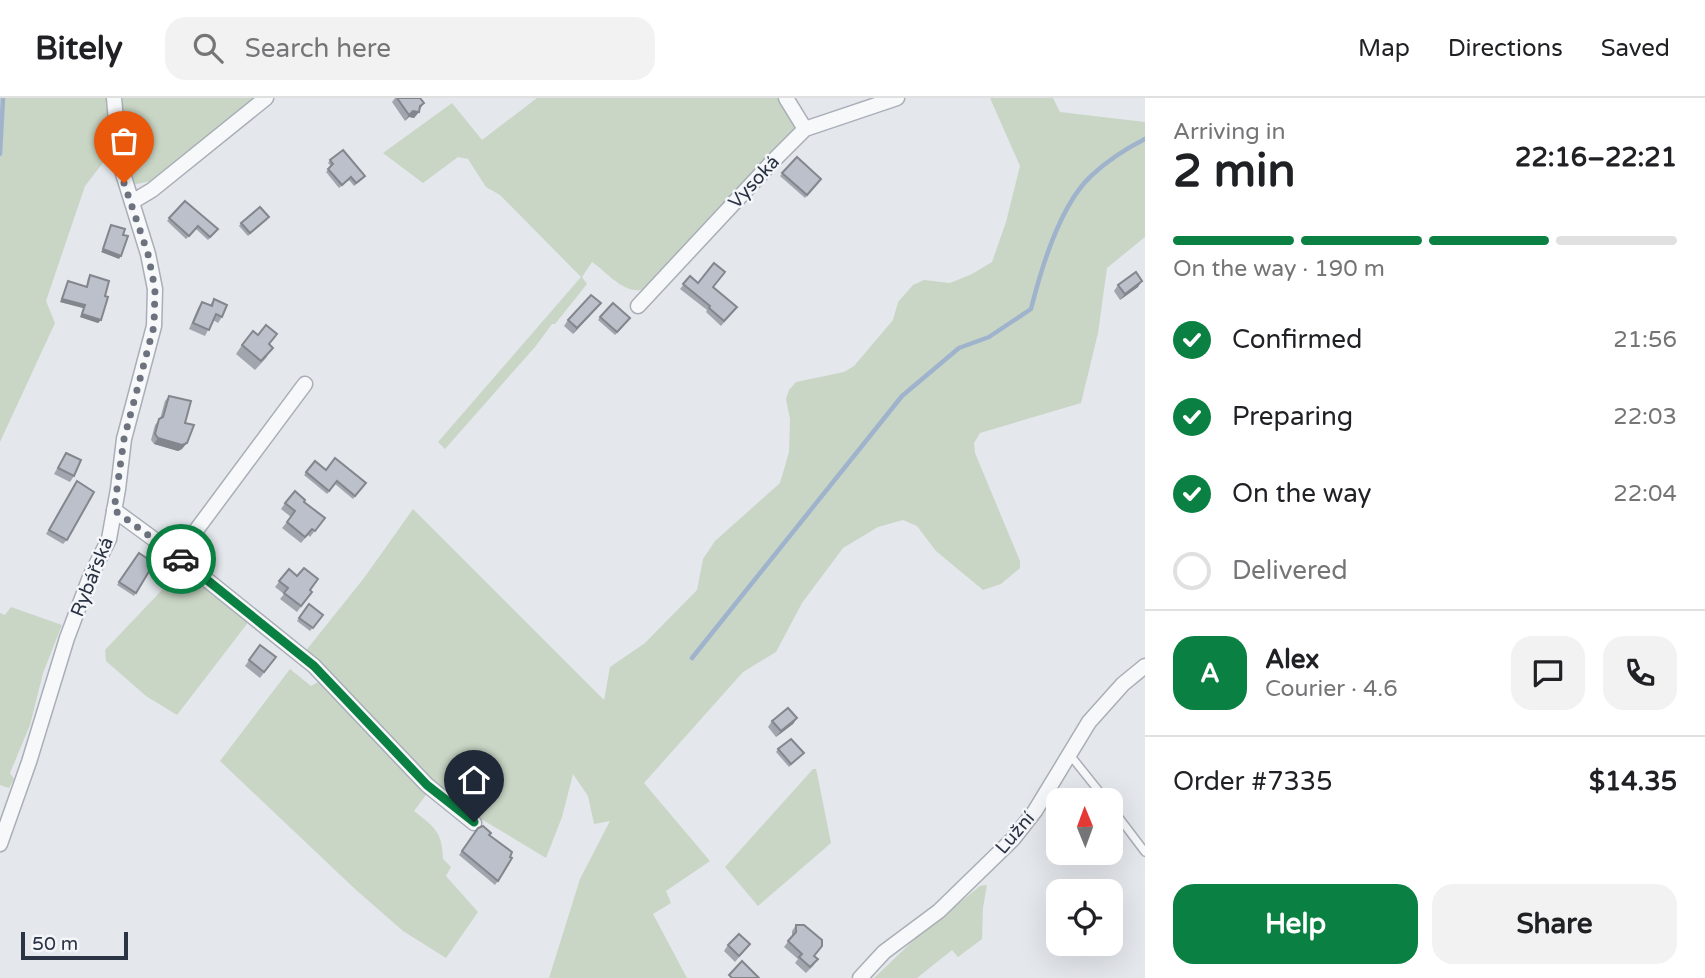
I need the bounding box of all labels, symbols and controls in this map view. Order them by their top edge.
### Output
search box [165,17,655,80]
text: Bitely [35,29,123,68]
icon: search [189,29,227,67]
text: Search here [245,33,391,64]
text: Map [1358,34,1410,63]
text: Directions [1448,34,1563,63]
text: Saved [1601,34,1670,63]
pin [94,111,154,183]
text: Arriving in [1173,118,1286,146]
icon: bag [105,122,143,160]
text: 22:16–22:21 [1515,142,1677,173]
text: 2 min [1173,144,1296,199]
street label: Vysoká [724,151,784,213]
text: On the way · 190 m [1173,255,1385,283]
icon: check [1173,321,1211,359]
text: Confirmed [1232,324,1362,355]
text: 21:56 [1613,326,1677,354]
icon: check [1173,398,1211,436]
text: Preparing [1232,401,1353,432]
text: 22:03 [1613,403,1677,431]
icon: check [1173,475,1211,513]
text: On the way [1232,478,1372,509]
text: 22:04 [1613,480,1677,508]
courier [146,524,216,594]
street label: Rybářská [66,534,118,620]
icon: car [162,540,200,578]
text: Delivered [1232,555,1348,586]
button: chat [1511,636,1585,710]
button: phone [1603,636,1677,710]
text: Alex [1265,644,1319,675]
text: A [1200,658,1220,689]
text: Courier · 4.6 [1265,675,1398,703]
pin [444,750,504,822]
icon: home [455,761,493,799]
text: Order #7335 [1173,766,1333,797]
text: $14.35 [1589,766,1677,797]
north arrow [1046,788,1124,864]
map controls [1046,788,1123,956]
street label: Lužní [991,807,1039,858]
button: locate [1046,879,1123,956]
button: Help [1173,884,1418,964]
button: Share [1432,884,1677,964]
scale bar [21,929,128,961]
text: 50 m [32,933,78,955]

